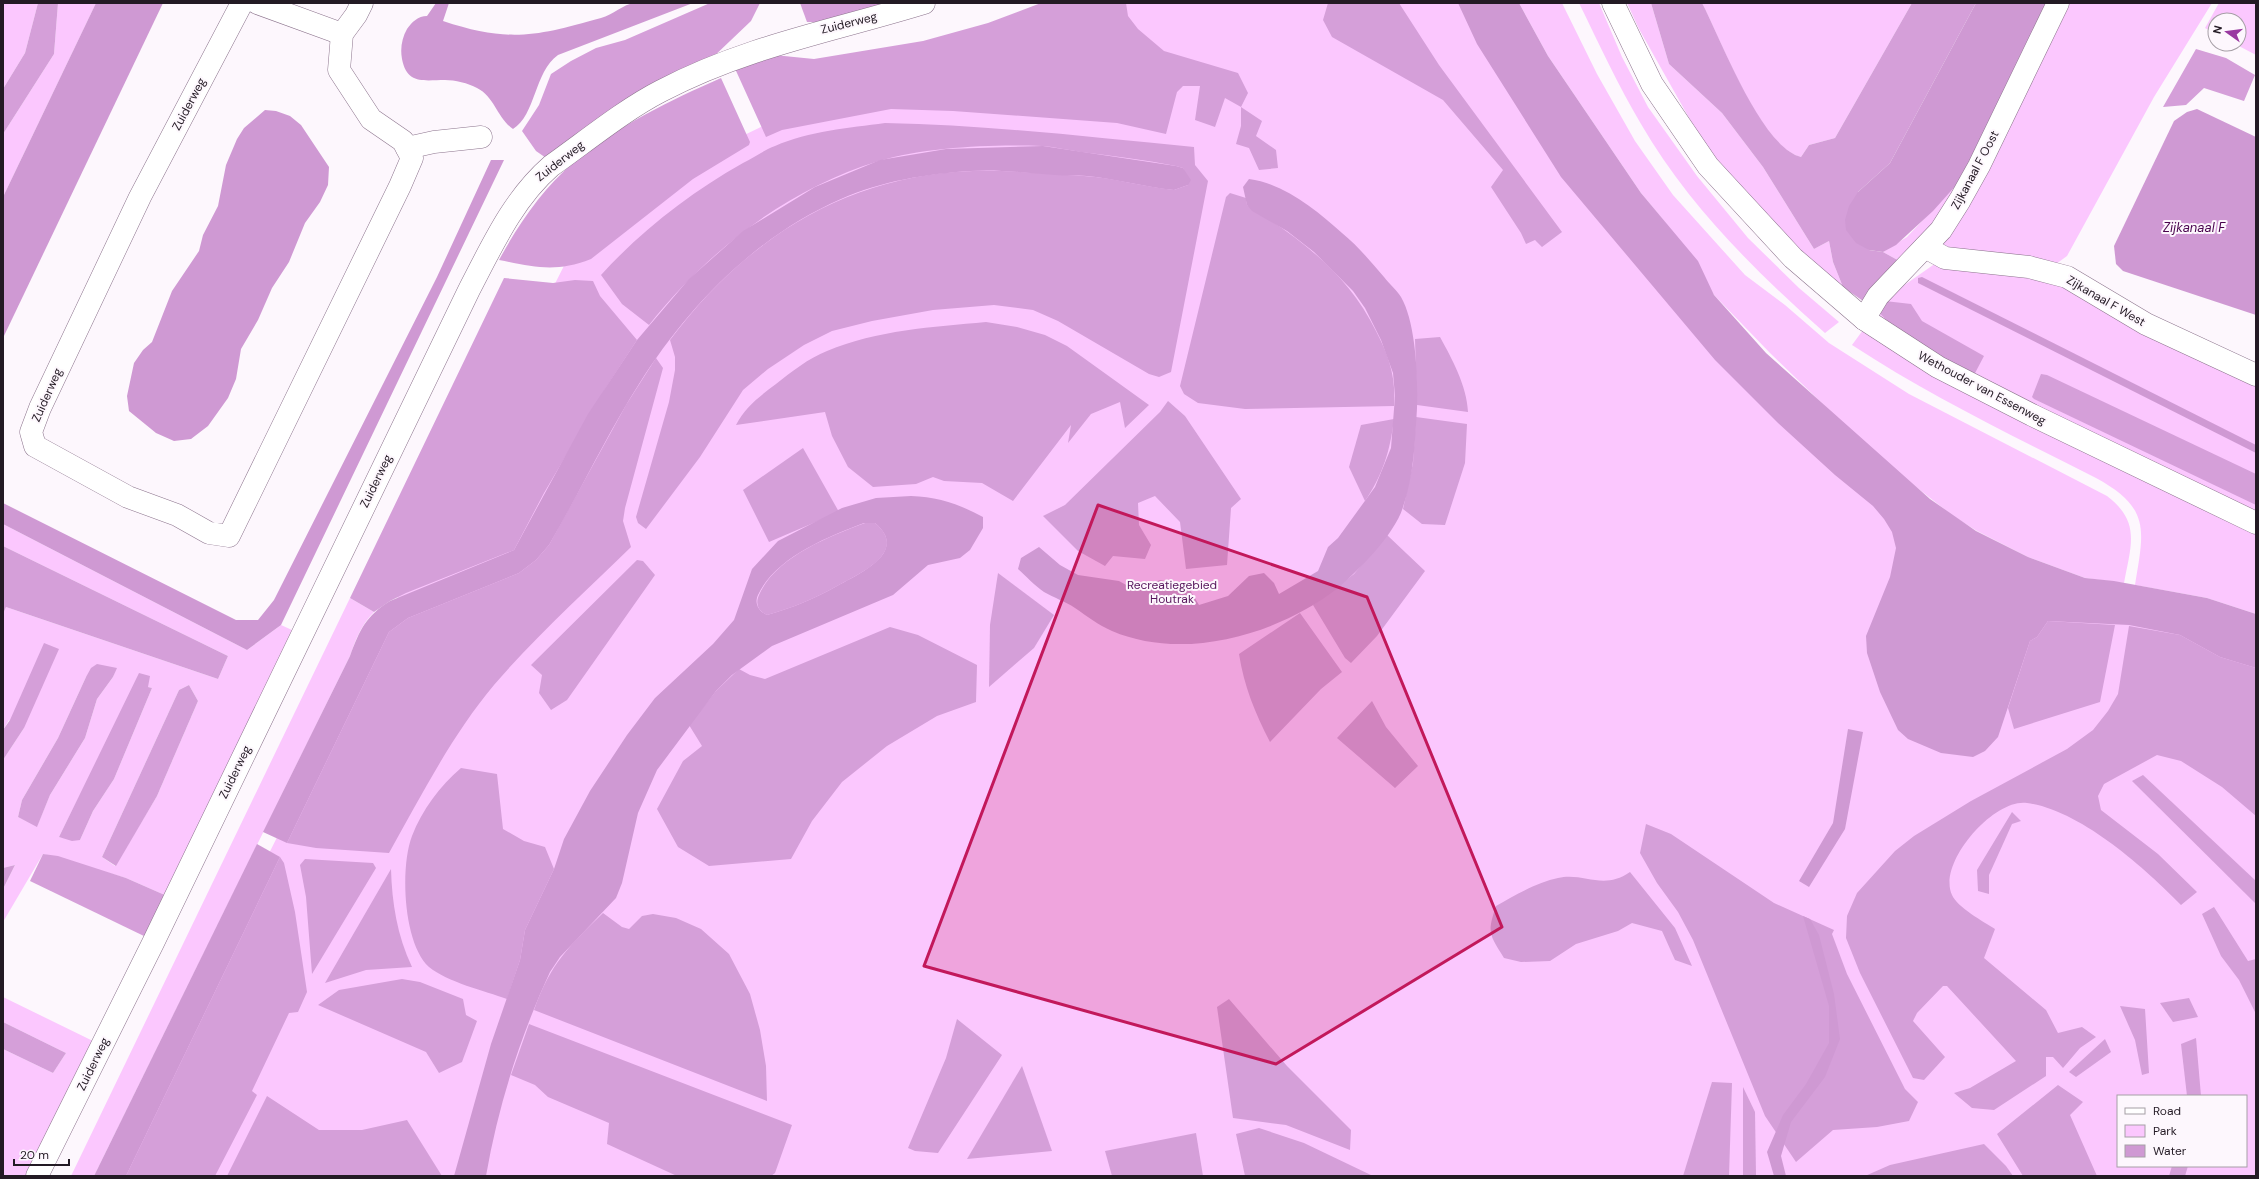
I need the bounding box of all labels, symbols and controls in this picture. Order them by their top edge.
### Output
street label: Zuiderweg [819,8,879,38]
north arrow [2207,12,2247,52]
text: N [2210,24,2225,35]
street label: Zuiderweg [168,75,210,133]
street label: Zijkanaal F Oost [1947,128,2003,212]
street label: Zuiderweg [532,137,588,185]
water label: Zijkanaal F [2163,219,2226,236]
street label: Zijkanaal F West [2064,272,2149,330]
street label: Wethouder van Essenweg [1915,347,2049,429]
street label: Zuiderweg [28,365,66,424]
street label: Zuiderweg [356,451,396,510]
park label: Recreatiegebied Houtrak [1127,577,1217,607]
street label: Zuiderweg [215,742,255,801]
street label: Zuiderweg [73,1034,113,1093]
legend [2117,1095,2247,1167]
text: Road [2153,1103,2181,1119]
text: Park [2153,1123,2177,1139]
scale bar [14,1141,69,1167]
text: Water [2153,1143,2187,1159]
text: 20 m [20,1147,49,1163]

